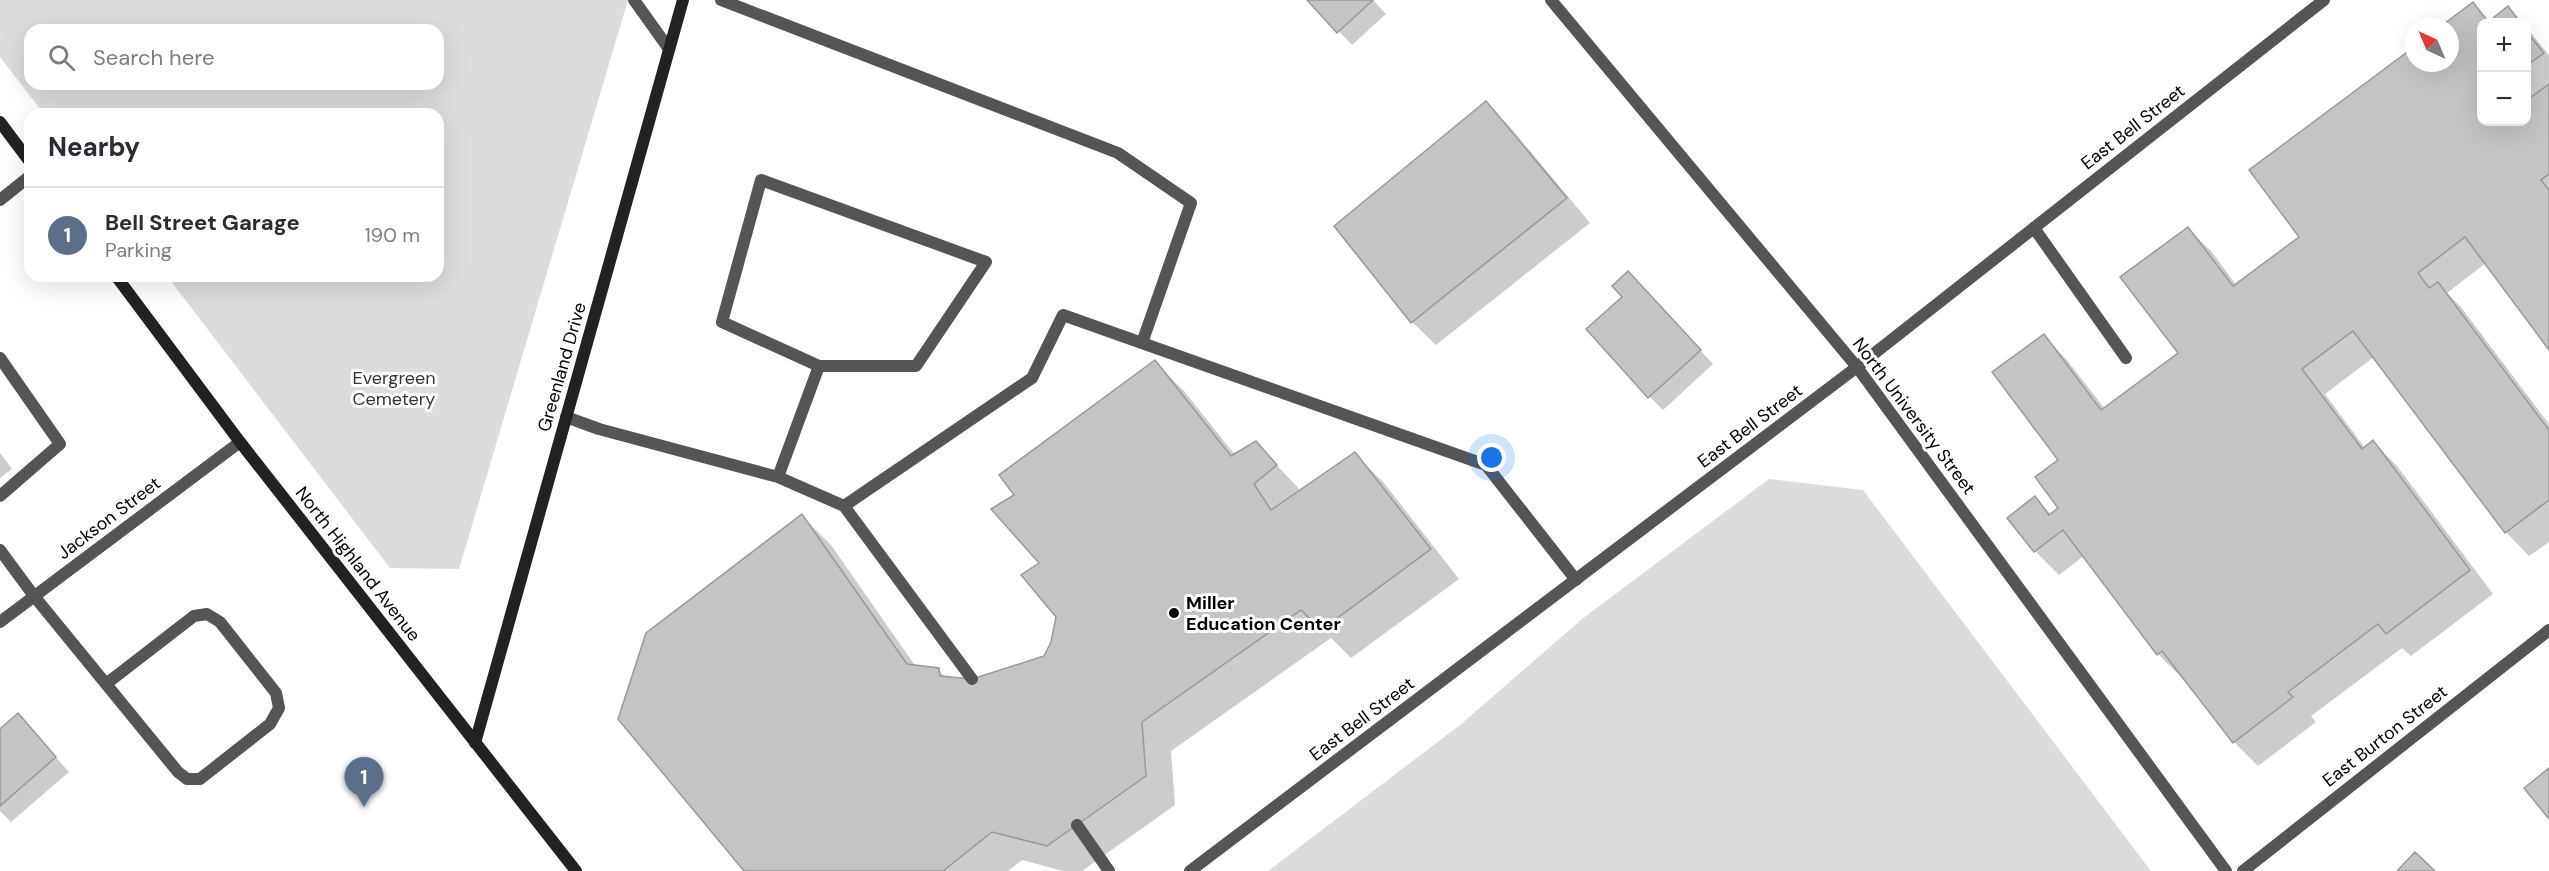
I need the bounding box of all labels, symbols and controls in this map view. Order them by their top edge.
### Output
north arrow [2405,18,2459,72]
map controls [2477,18,2531,126]
button: + [2477,18,2531,72]
search box [24,24,444,90]
icon: search [45,41,78,74]
text: Search here [93,43,214,72]
button: − [2477,72,2531,126]
street label: East Bell Street [2076,79,2190,175]
text: Nearby [48,130,140,164]
text: Bell Street Garage [105,208,300,237]
text: 1 [64,222,71,248]
text: 190 m [364,222,420,248]
text: Parking [105,237,172,263]
street label: Greenland Drive [532,299,592,435]
street label: North University Street [1847,333,1981,499]
park label: Evergreen Cemetery [352,366,436,411]
street label: East Bell Street [1693,379,1807,473]
your location [1477,443,1506,472]
street label: Jackson Street [52,471,166,565]
street label: North Highland Avenue [290,482,426,646]
place label: Miller Education Center [1186,591,1341,636]
marker: Miller Education Center [1167,606,1181,620]
street label: East Bell Street [1305,672,1419,766]
street label: East Burton Street [2318,680,2452,792]
pin: 1 [344,758,384,807]

